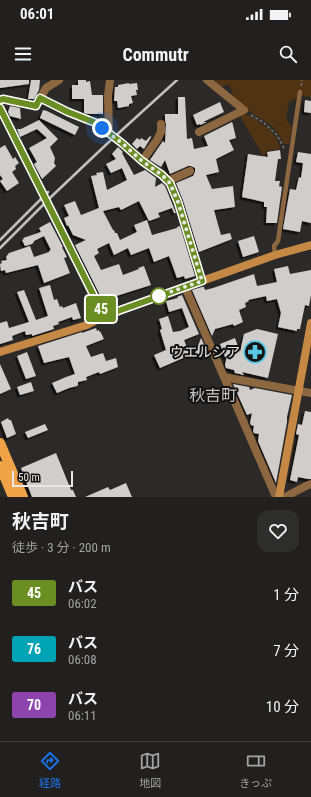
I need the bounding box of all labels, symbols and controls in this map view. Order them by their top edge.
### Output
text: 06:01 [20,5,54,23]
icon: menu [12,43,34,65]
icon: search [277,43,299,65]
text: Commutr [122,44,189,65]
your location [92,118,112,138]
unlabelled marker [150,287,168,305]
line badge: 45 [83,296,119,322]
text: 45 [94,301,108,317]
pharmacy icon: ウエルシア [242,339,268,365]
place label: ウエルシア [170,344,240,360]
district label: 秋吉町 [189,386,237,405]
scale bar [12,469,73,488]
text: 50 m [18,471,40,484]
text: 秋吉町 [12,510,69,533]
button: heart [257,510,299,552]
text: 徒歩 · 3 分 · 200 m [12,540,111,555]
text: バス [68,578,98,596]
text: 45 [27,585,41,601]
text: 1 分 [273,586,299,604]
text: 06:02 [68,596,97,611]
text: バス [68,634,98,652]
text: 76 [27,641,41,657]
text: 7 分 [273,642,299,660]
text: 06:08 [68,652,97,667]
text: バス [68,690,98,708]
text: 70 [27,697,41,713]
text: 10 分 [266,698,299,716]
text: 06:11 [68,708,97,723]
tab: 経路 [39,750,61,790]
tab: 地図 [139,750,161,790]
tab: きっぷ [239,750,272,790]

